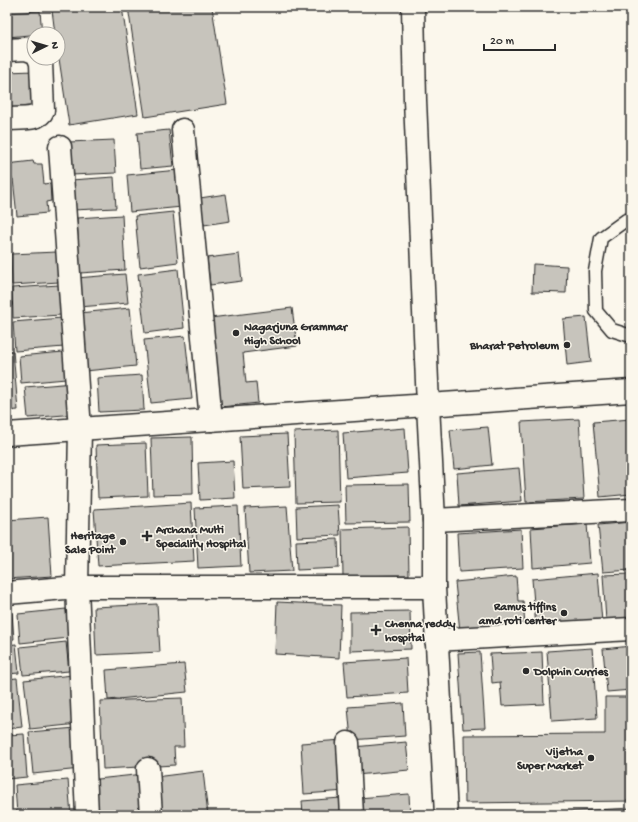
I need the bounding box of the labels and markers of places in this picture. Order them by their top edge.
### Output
place label: Nagarjuna Grammar High School [244,321,349,349]
marker: Nagarjuna Grammar High School [231,328,241,338]
place label: Bharat Petroleum [469,340,559,354]
marker: Bharat Petroleum [562,340,572,350]
place label: Archana Multi Speciality Hospital [155,524,246,552]
place label: Heritage Sale Point [65,530,116,558]
marker: Archana Multi Speciality Hospital [141,530,153,542]
marker: Heritage Sale Point [118,537,128,547]
place label: Ramus tiffins amd roti center [478,601,558,629]
marker: Ramus tiffins amd roti center [559,608,569,618]
place label: Chenna reddy hospital [384,618,456,646]
marker: Chenna reddy hospital [370,624,382,636]
marker: Dolphin Curries [521,666,531,676]
place label: Dolphin Curries [533,666,609,680]
place label: Vijetha Super Market [517,746,584,774]
marker: Vijetha Super Market [586,753,596,763]

